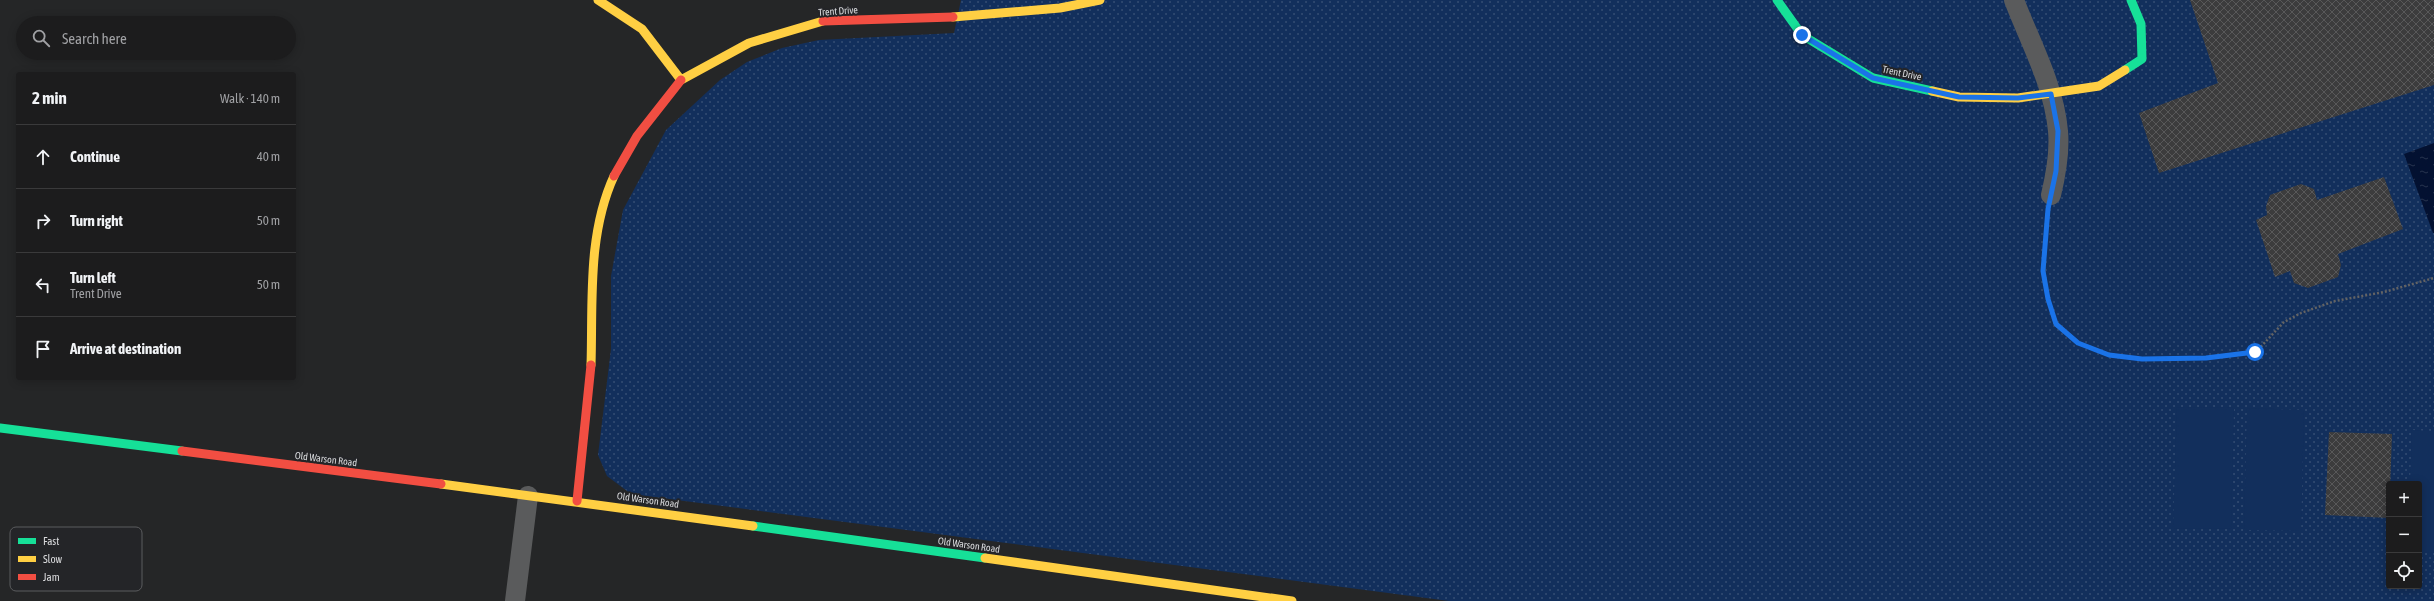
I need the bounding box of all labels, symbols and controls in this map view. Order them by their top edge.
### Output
street label: Trent Drive [818,4,859,18]
search box [16,16,296,60]
route end [1793,26,1811,44]
icon: search [30,27,52,49]
text: Search here [62,30,127,47]
street label: Trent Drive [1881,63,1923,83]
text: 2 min [32,88,67,108]
text: Walk · 140 m [220,91,280,106]
icon: ahead [32,146,54,168]
text: Continue [70,148,120,165]
text: 40 m [257,149,280,164]
icon: right [32,210,54,232]
text: Turn right [70,212,123,229]
text: 50 m [257,213,280,228]
text: Turn left [70,269,116,286]
icon: left [32,274,54,296]
text: 50 m [257,277,280,292]
text: Trent Drive [70,286,122,301]
icon: arrive [32,338,54,360]
text: Arrive at destination [70,340,181,357]
route start [2246,343,2264,361]
street label: Old Warson Road [294,450,358,468]
map controls [2386,481,2422,589]
button: + [2386,481,2422,517]
street label: Old Warson Road [616,490,680,510]
button: − [2386,517,2422,553]
legend [10,527,142,591]
text: Fast [43,535,59,547]
street label: Old Warson Road [937,535,1001,555]
text: Slow [43,553,62,565]
button: locate [2386,553,2422,589]
text: Jam [43,571,60,583]

